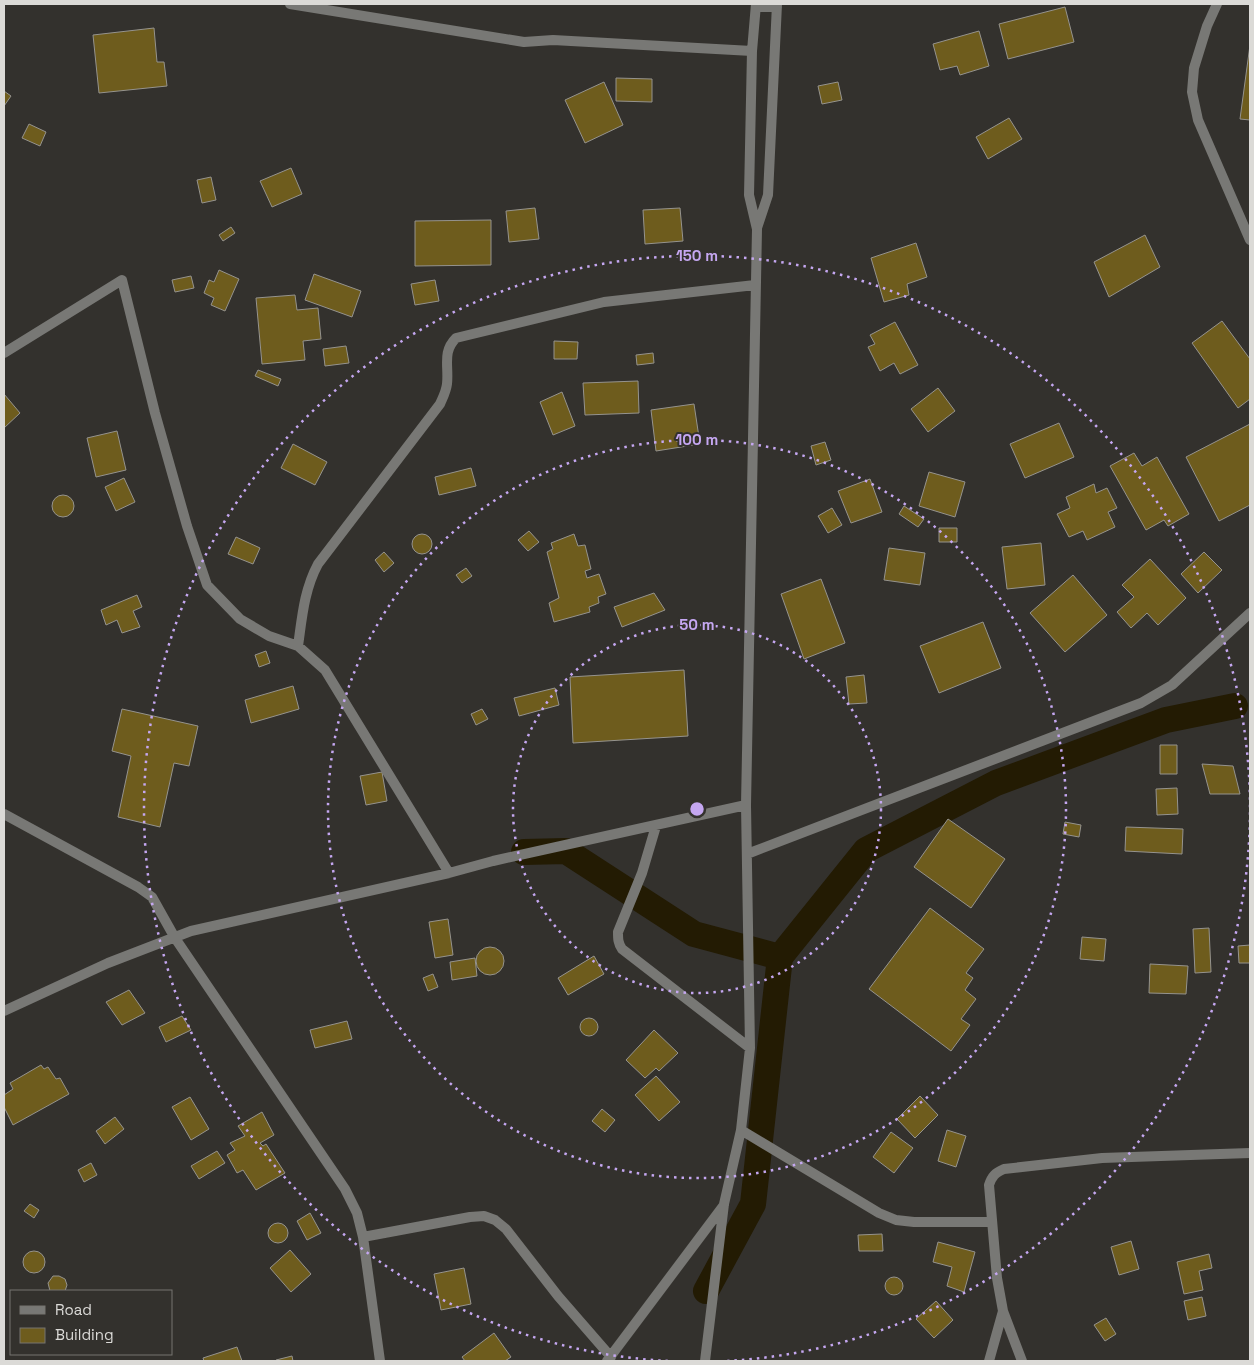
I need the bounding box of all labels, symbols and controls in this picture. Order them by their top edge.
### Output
text: 150 m [676,246,718,265]
text: 100 m [676,430,718,449]
text: 50 m [679,615,715,634]
centre of rings [688,800,706,818]
legend [10,1290,172,1355]
text: Road [55,1300,92,1319]
text: Building [55,1325,114,1344]

